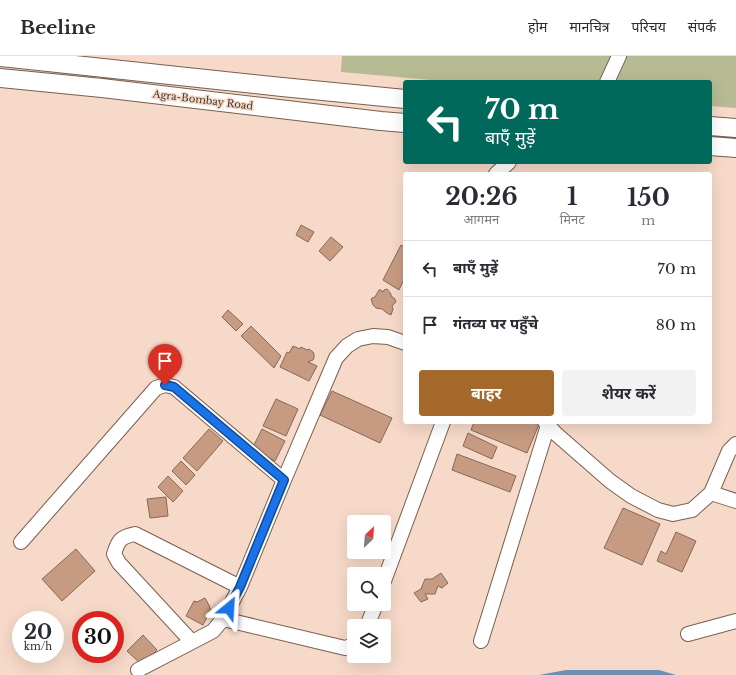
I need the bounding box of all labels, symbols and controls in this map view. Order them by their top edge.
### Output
text: Beeline [20,16,96,39]
text: होम [528,18,547,36]
text: मानचित्र [569,18,610,36]
text: परिचय [632,18,666,36]
text: संपर्क [688,18,716,36]
street label: Agra-Bombay Road [151,87,254,113]
text: 70 m [485,92,559,127]
icon: left [419,96,471,148]
text: बाएँ मुड़ें [485,127,535,149]
text: 20:26 [445,182,518,211]
text: 1 [567,182,577,211]
text: 150 [627,183,670,212]
text: आगमन [464,211,499,228]
text: मिनट [560,211,585,228]
text: m [641,212,655,229]
icon: left [419,258,441,280]
text: बाएँ मुड़ें [453,258,498,277]
text: 70 m [657,259,696,278]
icon: arrive [419,314,441,336]
text: गंतव्य पर पहुँचे [453,314,538,333]
text: 80 m [656,315,696,334]
pin [148,344,182,385]
icon: arrive [154,350,176,372]
button: बाहर [419,370,554,416]
button: शेयर करें [562,370,696,416]
north arrow [347,515,391,559]
map controls [347,515,391,663]
button: search [347,567,391,611]
position arrow [208,587,250,629]
speed limit sign: 30 [72,611,124,663]
button: layers [347,619,391,663]
text: 20 [24,620,52,644]
text: km/h [24,640,52,653]

